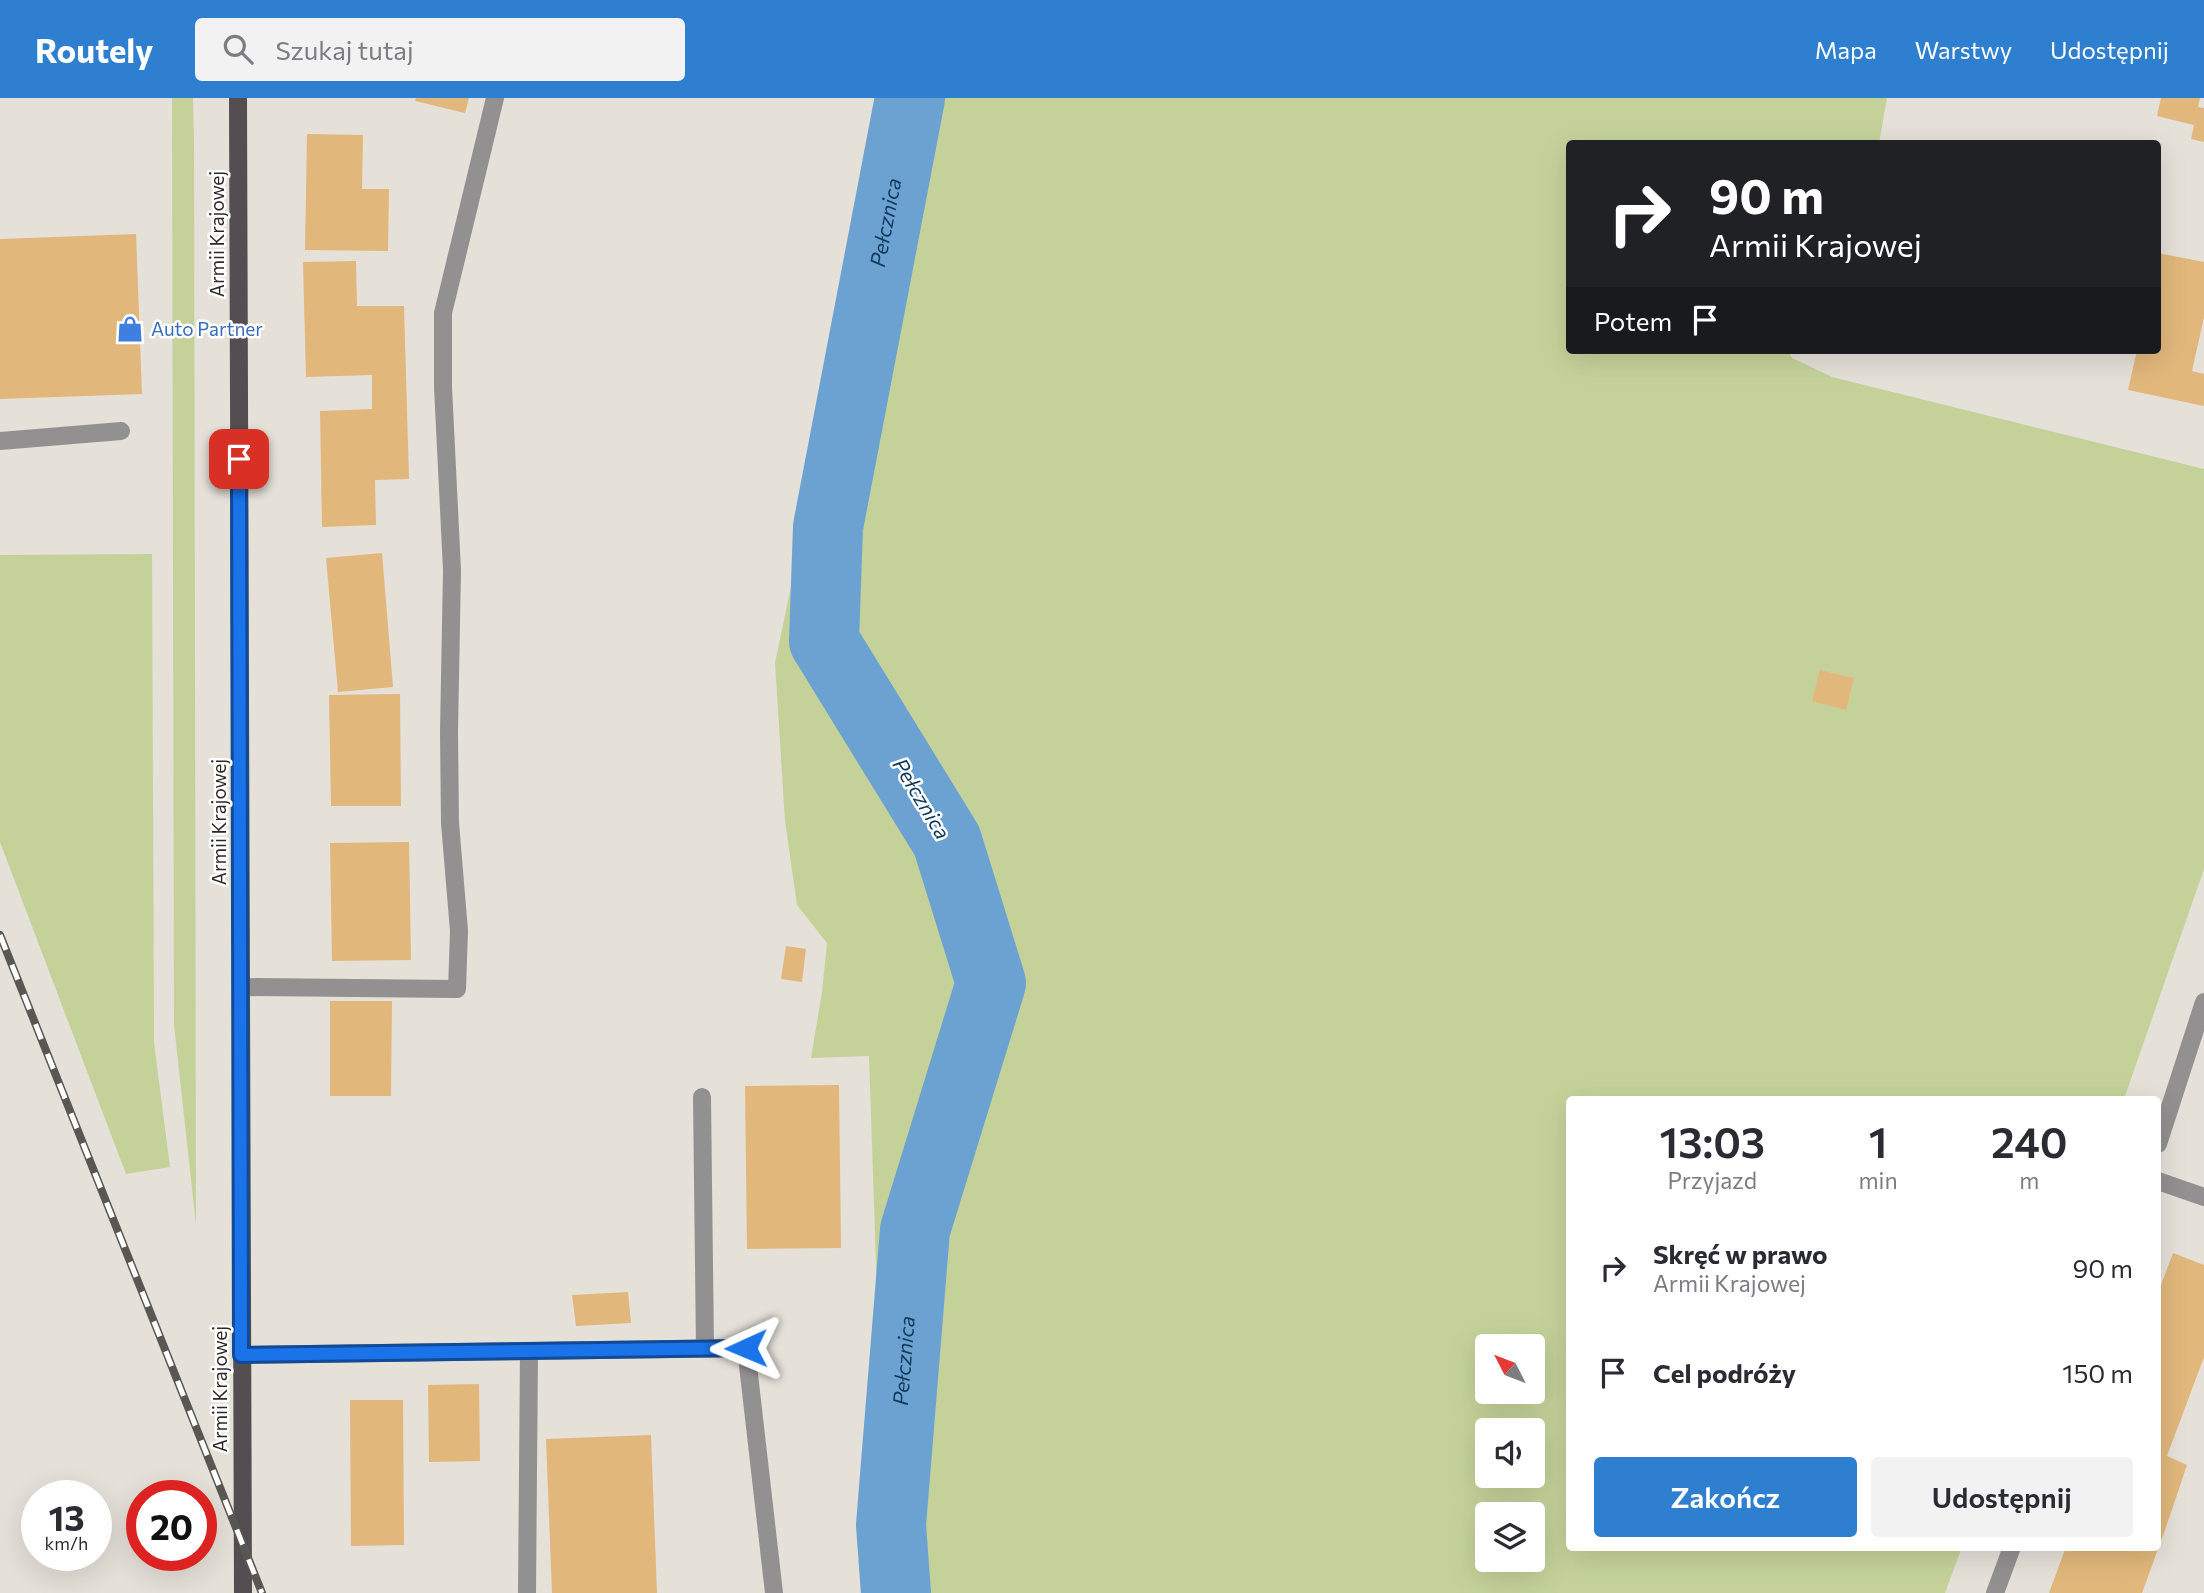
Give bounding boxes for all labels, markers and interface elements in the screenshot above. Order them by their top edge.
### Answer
search box [195,18,685,81]
text: Routely [35,29,153,70]
icon: search [219,30,257,68]
text: Szukaj tutaj [275,34,414,65]
text: Mapa [1815,35,1877,64]
text: Warstwy [1915,35,2012,64]
text: Udostępnij [2050,35,2169,64]
text: 90 m [1709,164,1824,224]
icon: right [1594,168,1685,259]
street label: Armii Krajowej [205,171,228,297]
water label: Pełcznica [864,176,905,269]
text: Armii Krajowej [1709,224,1922,264]
icon: arrive [1686,301,1724,339]
text: Potem [1594,305,1672,336]
shop icon: Auto Partner [115,314,145,344]
place label: Auto Partner [151,317,263,340]
pin [209,429,269,489]
icon: arrive [220,440,258,478]
water label: Pełcznica [888,753,956,843]
street label: Armii Krajowej [207,759,230,885]
text: 13:03 [1659,1115,1765,1167]
text: 1 [1869,1115,1887,1167]
text: 240 [1991,1115,2067,1167]
text: Przyjazd [1667,1166,1757,1194]
text: min [1858,1166,1898,1194]
text: m [2019,1166,2039,1194]
text: Skręć w prawo [1653,1238,1828,1269]
icon: right [1594,1249,1632,1287]
text: 90 m [2073,1252,2133,1283]
text: Armii Krajowej [1653,1269,1806,1297]
position arrow [709,1311,783,1385]
water label: Pełcznica [887,1315,919,1406]
street label: Armii Krajowej [208,1326,231,1452]
north arrow [1475,1334,1545,1404]
map controls [1475,1334,1545,1572]
icon: arrive [1594,1354,1632,1392]
text: Cel podróży [1653,1357,1796,1388]
text: 150 m [2062,1357,2133,1388]
button: sound [1475,1418,1545,1488]
button: Zakończ [1594,1457,1857,1537]
button: Udostępnij [1871,1457,2133,1537]
speed limit sign: 20 [126,1480,217,1571]
text: 13 [48,1495,85,1538]
button: layers [1475,1502,1545,1572]
text: km/h [45,1532,88,1554]

